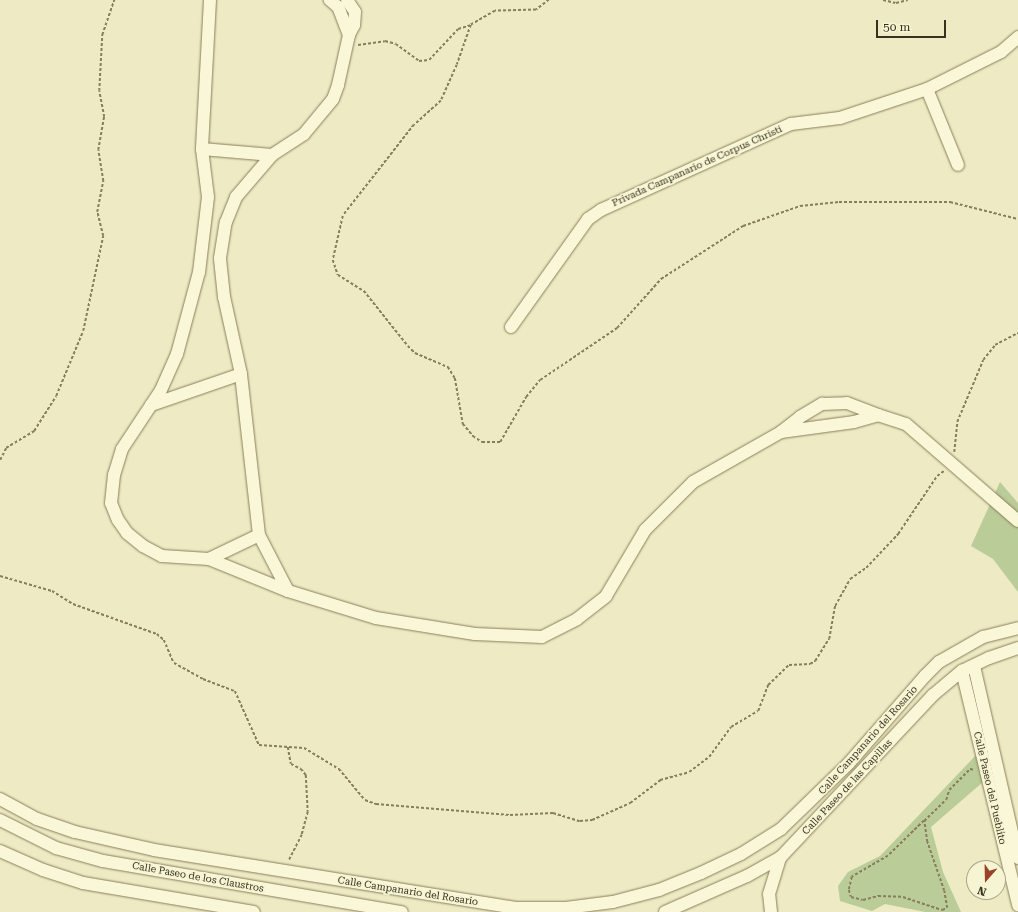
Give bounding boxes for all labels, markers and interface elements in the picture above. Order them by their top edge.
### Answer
scale bar [878,12,948,38]
text: 50 m [883,20,910,34]
street label: Privada Campanario de Corpus Christi [610,123,784,209]
street label: Calle Campanario del Rosario [816,683,920,797]
street label: Calle Paseo del Pueblito [971,730,1009,846]
street label: Calle Paseo de las Capillas [800,737,894,837]
street label: Calle Paseo de los Claustros [131,860,265,894]
north arrow [966,860,1006,900]
street label: Calle Campanario del Rosario [337,874,479,908]
text: N [976,883,988,898]

